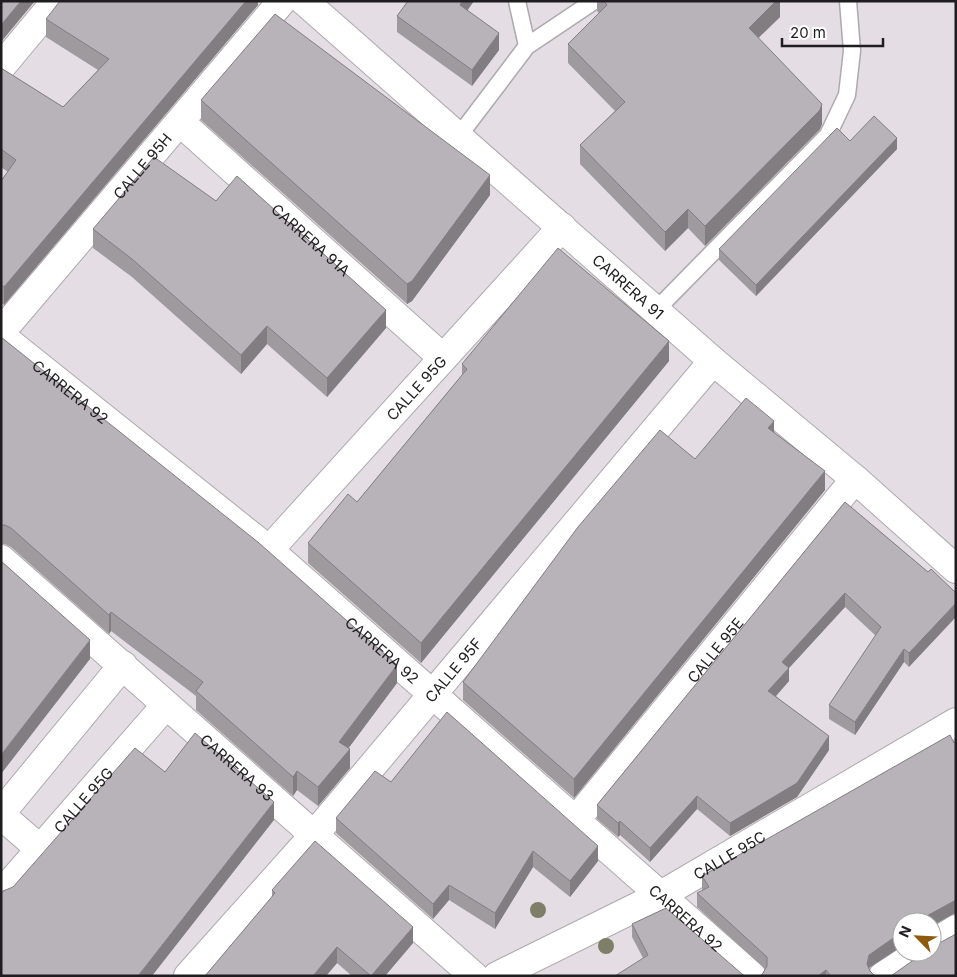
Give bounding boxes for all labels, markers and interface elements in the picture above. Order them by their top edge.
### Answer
scale bar [782,15,883,47]
text: 20 m [790,23,826,42]
street label: CALLE 95H [109,129,175,203]
street label: CARRERA 91A [268,199,354,280]
street label: CARRERA 91 [589,250,668,323]
street label: CALLE 95G [382,351,450,424]
street label: CARRERA 92 [29,355,112,428]
street label: CARRERA 92 [341,612,423,687]
street label: CALLE 95E [683,614,747,686]
street label: CALLE 95F [420,634,486,706]
street label: CARRERA 93 [196,730,278,805]
street label: CALLE 95G [49,763,117,837]
street label: CALLE 95C [690,826,769,884]
street label: CARRERA 92 [645,880,727,955]
north arrow [892,912,942,962]
text: N [895,923,915,940]

